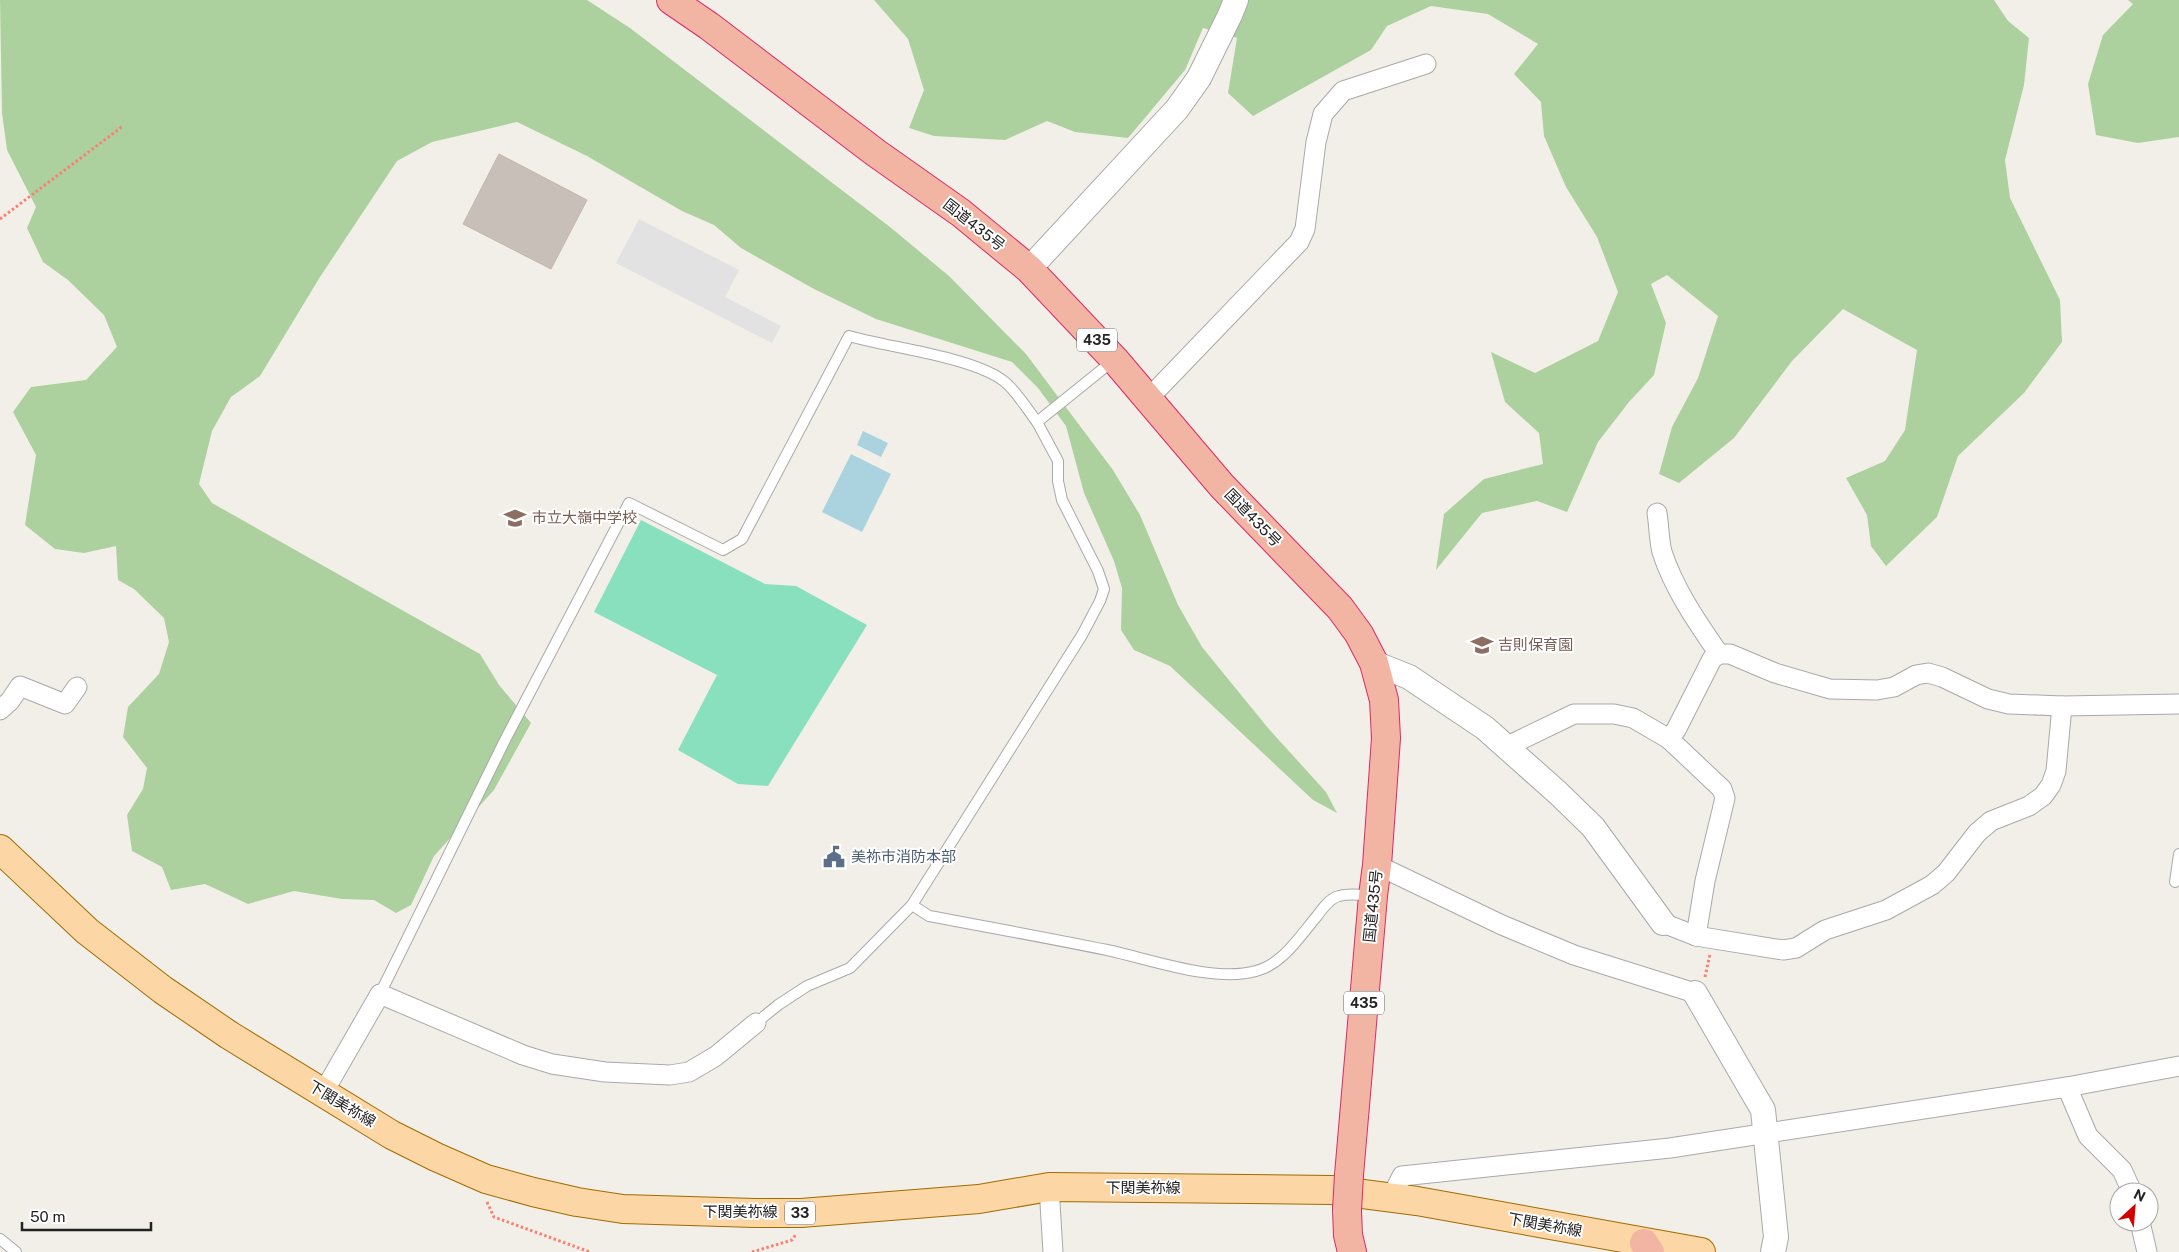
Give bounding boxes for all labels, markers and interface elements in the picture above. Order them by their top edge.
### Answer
street label: 国道435号 [940,195,1009,254]
road number: 435 [1077,328,1117,352]
street label: 国道435号 [1222,485,1285,550]
school or university icon: 市立大嶺中学校 [502,505,528,531]
place label: 市立大嶺中学校 [532,509,637,526]
school or university icon: 吉則保育園 [1469,632,1495,658]
place label: 吉則保育園 [1498,636,1573,653]
public building icon: 美祢市消防本部 [821,844,847,870]
place label: 美祢市消防本部 [851,848,956,865]
street label: 国道435号 [1360,869,1385,943]
road number: 435 [1344,991,1384,1014]
street label: 下関美祢線 [306,1077,379,1130]
street label: 下関美祢線 [1105,1179,1181,1196]
north arrow [2109,1182,2159,1232]
text: N [2131,1186,2148,1205]
scale bar [22,1200,151,1232]
road number: 33 [785,1202,815,1224]
street label: 下関美祢線 [702,1203,778,1220]
text: 50 m [30,1208,65,1225]
street label: 下関美祢線 [1507,1210,1584,1239]

